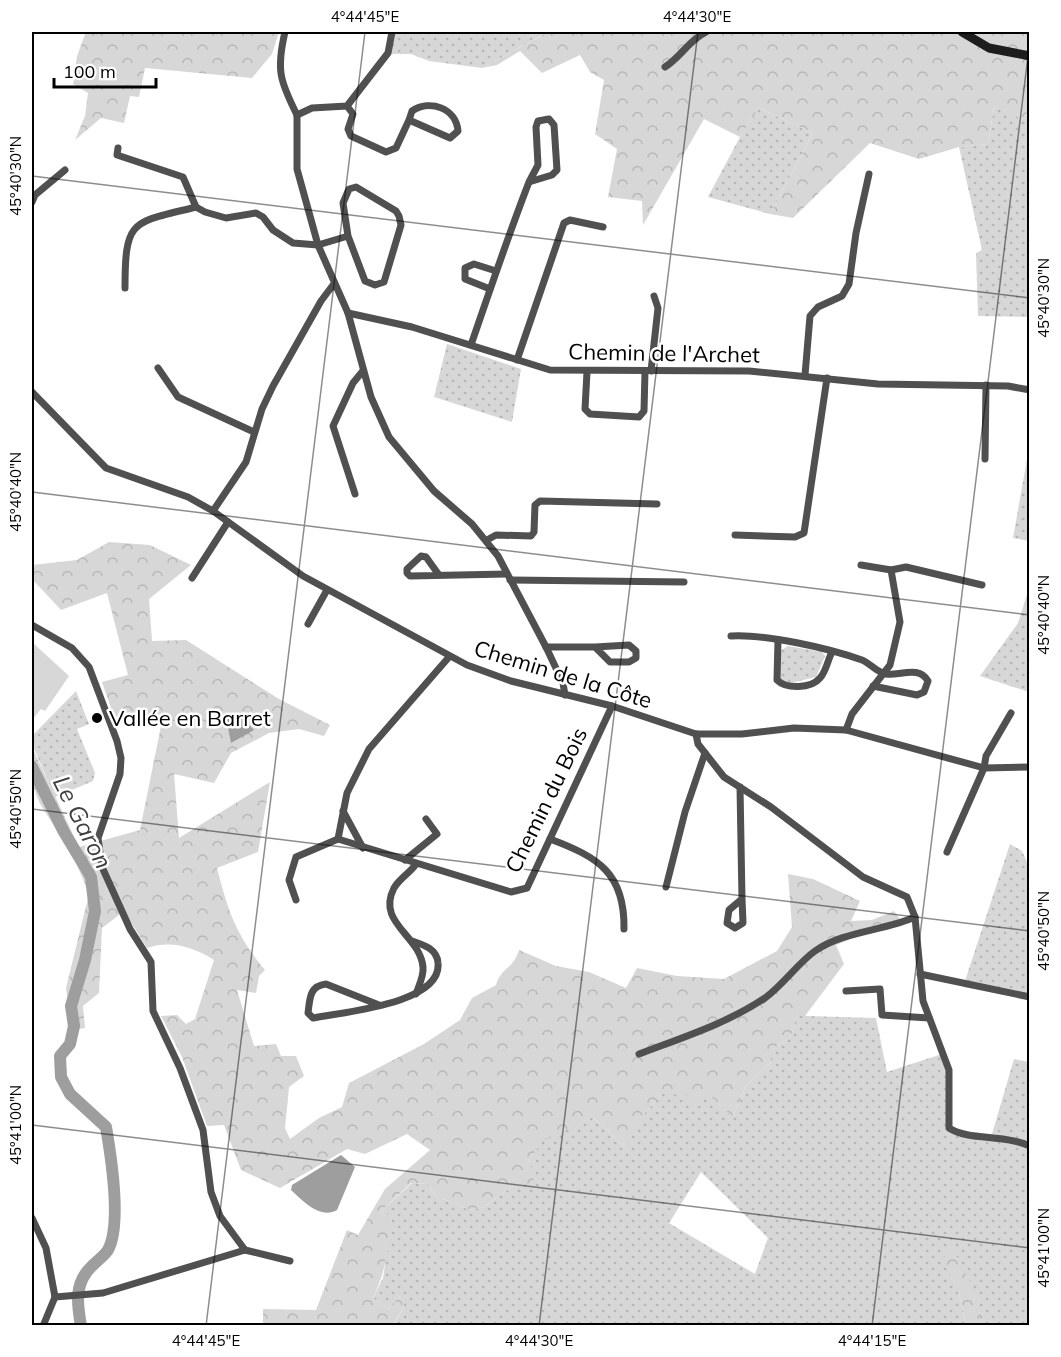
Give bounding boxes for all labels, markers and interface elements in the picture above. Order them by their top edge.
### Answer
text: 4°44'45"E [331,7,399,26]
text: 4°44'30"E [663,7,731,26]
scale bar [54,51,156,89]
text: 100 m [63,60,116,83]
text: 45°40'30"N [6,136,25,216]
text: 45°40'30"N [1034,258,1053,338]
street label: Chemin de l'Archet [568,337,760,369]
text: 45°40'40"N [6,452,25,532]
text: 45°40'40"N [1034,575,1053,655]
street label: Chemin de la Côte [471,634,655,714]
place label: Vallée en Barret [109,704,271,732]
marker: Vallée en Barret [90,711,104,725]
street label: Chemin du Bois [499,723,593,877]
text: 45°40'50"N [6,769,25,849]
water label: Le Garon [47,770,119,874]
text: 45°40'50"N [1034,891,1053,971]
text: 45°41'00"N [6,1085,25,1165]
text: 45°41'00"N [1034,1208,1053,1288]
text: 4°44'45"E [172,1331,240,1350]
text: 4°44'30"E [505,1331,573,1350]
text: 4°44'15"E [838,1331,906,1350]

